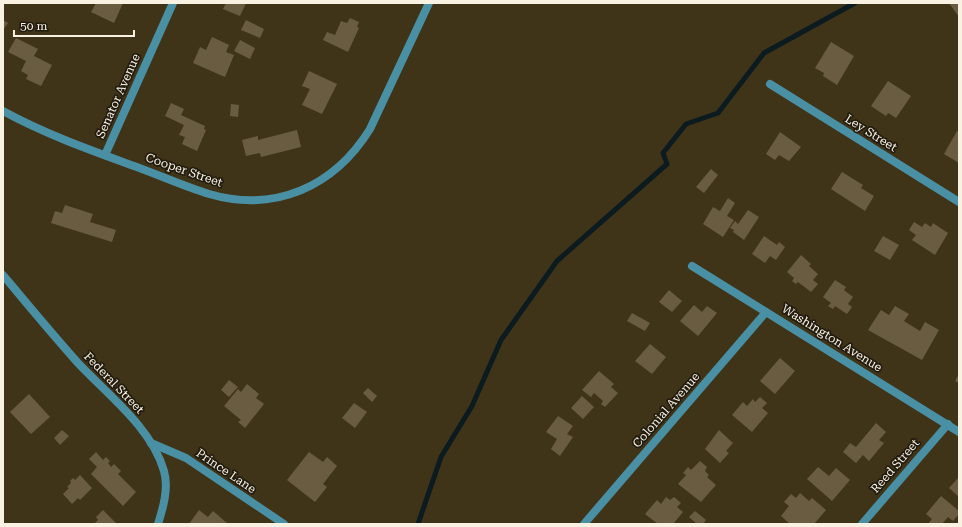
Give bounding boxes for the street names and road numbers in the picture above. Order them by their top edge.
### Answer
street label: Senator Avenue [93,51,143,140]
street label: Ley Street [842,112,900,155]
street label: Cooper Street [144,150,225,190]
street label: Washington Avenue [779,301,885,375]
street label: Federal Street [81,349,147,417]
street label: Colonial Avenue [630,369,703,450]
street label: Reed Street [868,436,922,496]
street label: Prince Lane [193,446,259,496]

